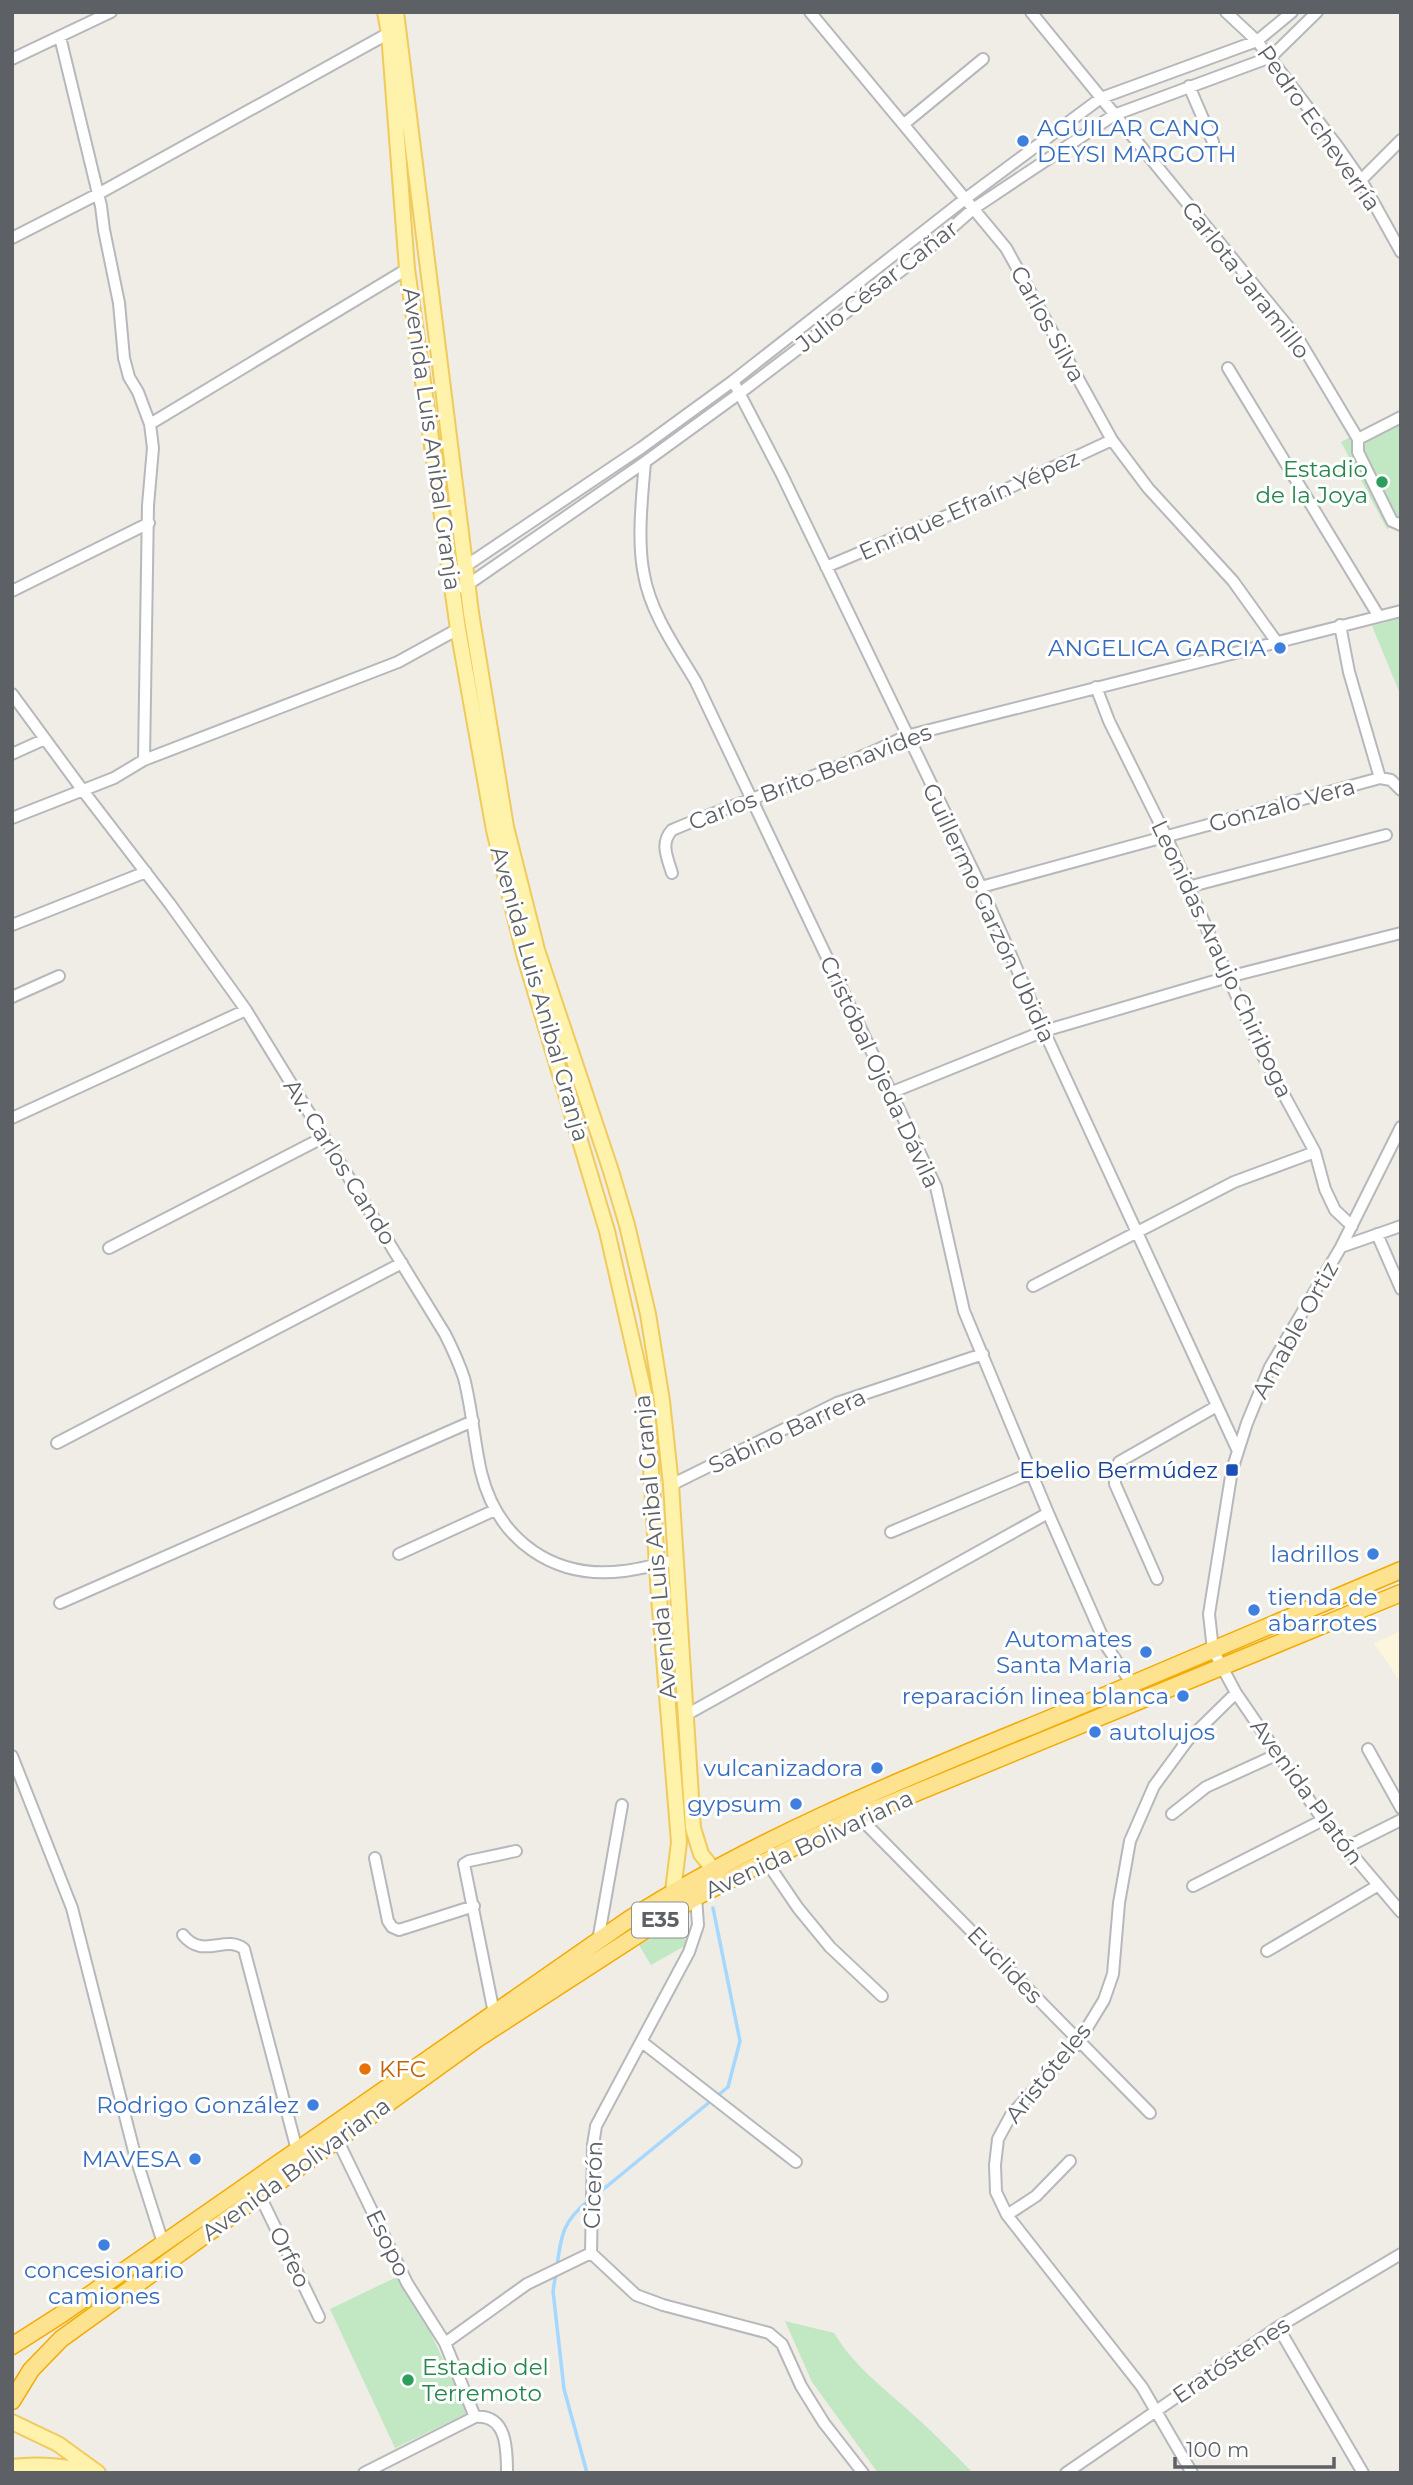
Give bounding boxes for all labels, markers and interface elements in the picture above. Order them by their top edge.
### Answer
street label: Pedro Echeverría [1251,40,1387,216]
place label: AGUILAR CANO DEYSI MARGOTH [1037,114,1236,168]
marker: AGUILAR CANO DEYSI MARGOTH [1015,133,1031,149]
street label: Carlota Jaramillo [1176,196,1316,364]
street label: Julio César Cañar [790,214,963,358]
street label: Carlos Silva [1005,261,1091,387]
street label: Avenida Luis Anibal Granja [397,286,467,592]
street label: Enrique Efraín Yépez [855,444,1083,566]
place label: Estadio de la Joya [1256,455,1368,509]
marker: Estadio de la Joya [1374,474,1390,490]
place label: ANGELICA GARCIA [1048,634,1266,662]
marker: ANGELICA GARCIA [1272,640,1288,656]
street label: Carlos Brito Benavides [685,718,935,836]
street label: Gonzalo Vera [1206,772,1358,838]
street label: Guillermo Garzón Ubidia [916,779,1062,1047]
street label: Leonidas Araujo Chiriboga [1145,816,1299,1102]
street label: Avenida Luis Anibal Granja [484,843,596,1145]
street label: Cristóbal Ojeda Dávila [814,952,946,1192]
street label: Av. Carlos Cando [278,1074,402,1250]
street label: Amable Ortiz [1246,1257,1344,1403]
street label: Sabino Barrera [704,1382,870,1480]
street label: Avenida Luis Anibal Granja [628,1394,682,1700]
place label: Ebelio Bermúdez [1019,1456,1218,1484]
marker: Ebelio Bermúdez [1224,1462,1240,1478]
place label: ladrillos [1270,1540,1359,1568]
marker: ladrillos [1365,1546,1381,1562]
place label: tienda de abarrotes [1268,1583,1378,1637]
marker: tienda de abarrotes [1246,1602,1262,1618]
place label: Automates Santa Maria [996,1625,1132,1679]
marker: Automates Santa Maria [1138,1644,1154,1660]
place label: reparación linea blanca [902,1682,1169,1710]
marker: reparación linea blanca [1175,1688,1191,1704]
street label: Avenida Platón [1245,1713,1369,1871]
place label: autolujos [1109,1718,1215,1746]
marker: autolujos [1087,1724,1103,1740]
place label: vulcanizadora [703,1754,863,1782]
marker: vulcanizadora [869,1760,885,1776]
street label: Avenida Bolivariana [700,1783,918,1905]
place label: gypsum [687,1790,782,1818]
marker: gypsum [788,1796,804,1812]
road number: E35 [632,1902,688,1938]
street label: Euclides [961,1921,1049,2009]
street label: Aristóteles [999,2017,1097,2129]
place label: KFC [379,2055,426,2083]
marker: KFC [357,2061,373,2077]
place label: Rodrigo González [96,2091,299,2119]
street label: Avenida Bolivariana [196,2091,396,2247]
marker: Rodrigo González [305,2097,321,2113]
street label: Cicerón [577,2141,609,2229]
place label: MAVESA [82,2145,182,2173]
marker: MAVESA [187,2151,203,2167]
street label: Esopo [360,2205,416,2281]
street label: Orfeo [263,2222,317,2292]
marker: concesionario camiones [96,2237,112,2253]
place label: concesionario camiones [24,2256,184,2310]
street label: Eratóstenes [1167,2311,1295,2409]
place label: Estadio del Terremoto [422,2353,549,2407]
marker: Estadio del Terremoto [400,2372,416,2388]
scale bar [1175,2426,1334,2470]
text: 100 m [1186,2437,1249,2462]

